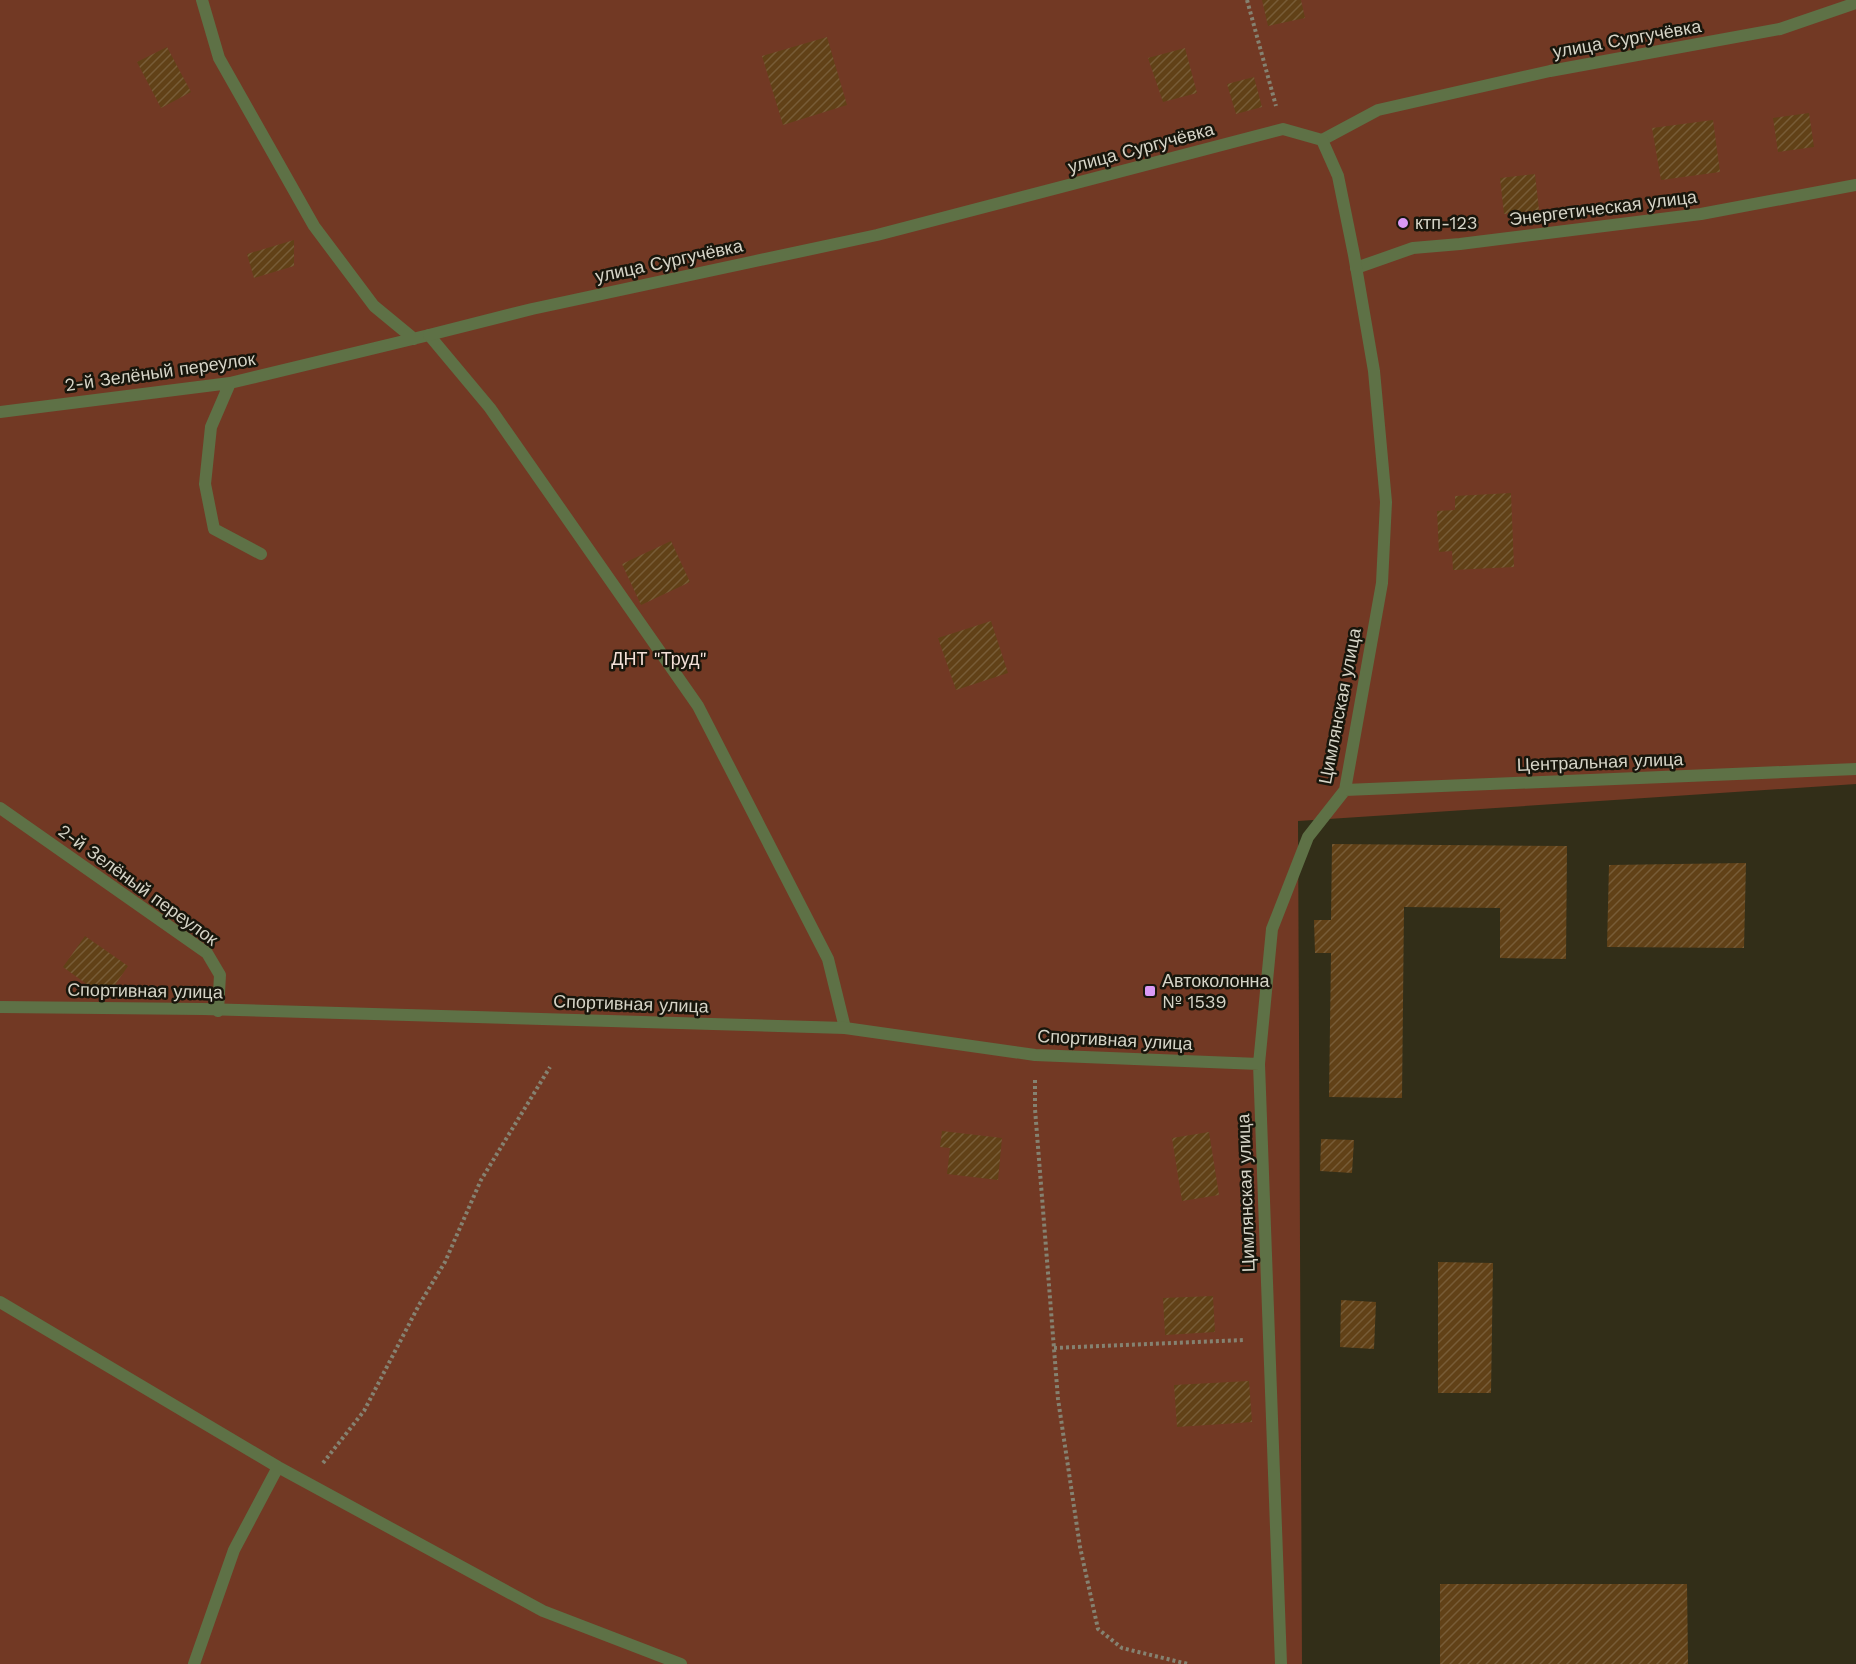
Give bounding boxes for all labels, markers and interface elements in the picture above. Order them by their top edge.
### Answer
street label: улица Сургучёвка [1551,15,1704,62]
street label: улица Сургучёвка [1066,118,1217,177]
street label: Энергетическая улица [1508,185,1699,229]
place label: ктп-123 [1415,212,1478,233]
marker: ктп-123 [1396,216,1410,230]
street label: улица Сургучёвка [593,234,746,286]
street label: 2-й Зелёный переулок [63,348,257,395]
street label: Цимлянская улица [1314,625,1365,786]
park label: ДНТ "Труд" [611,648,707,669]
street label: Центральная улица [1516,748,1685,775]
street label: 2-й Зелёный переулок [54,820,222,950]
place label: Автоколонна № 1539 [1162,970,1271,1012]
street label: Спортивная улица [67,979,224,1002]
marker: Автоколонна № 1539 [1143,984,1157,998]
street label: Спортивная улица [553,990,710,1017]
street label: Спортивная улица [1037,1025,1194,1054]
street label: Цимлянская улица [1232,1112,1259,1273]

